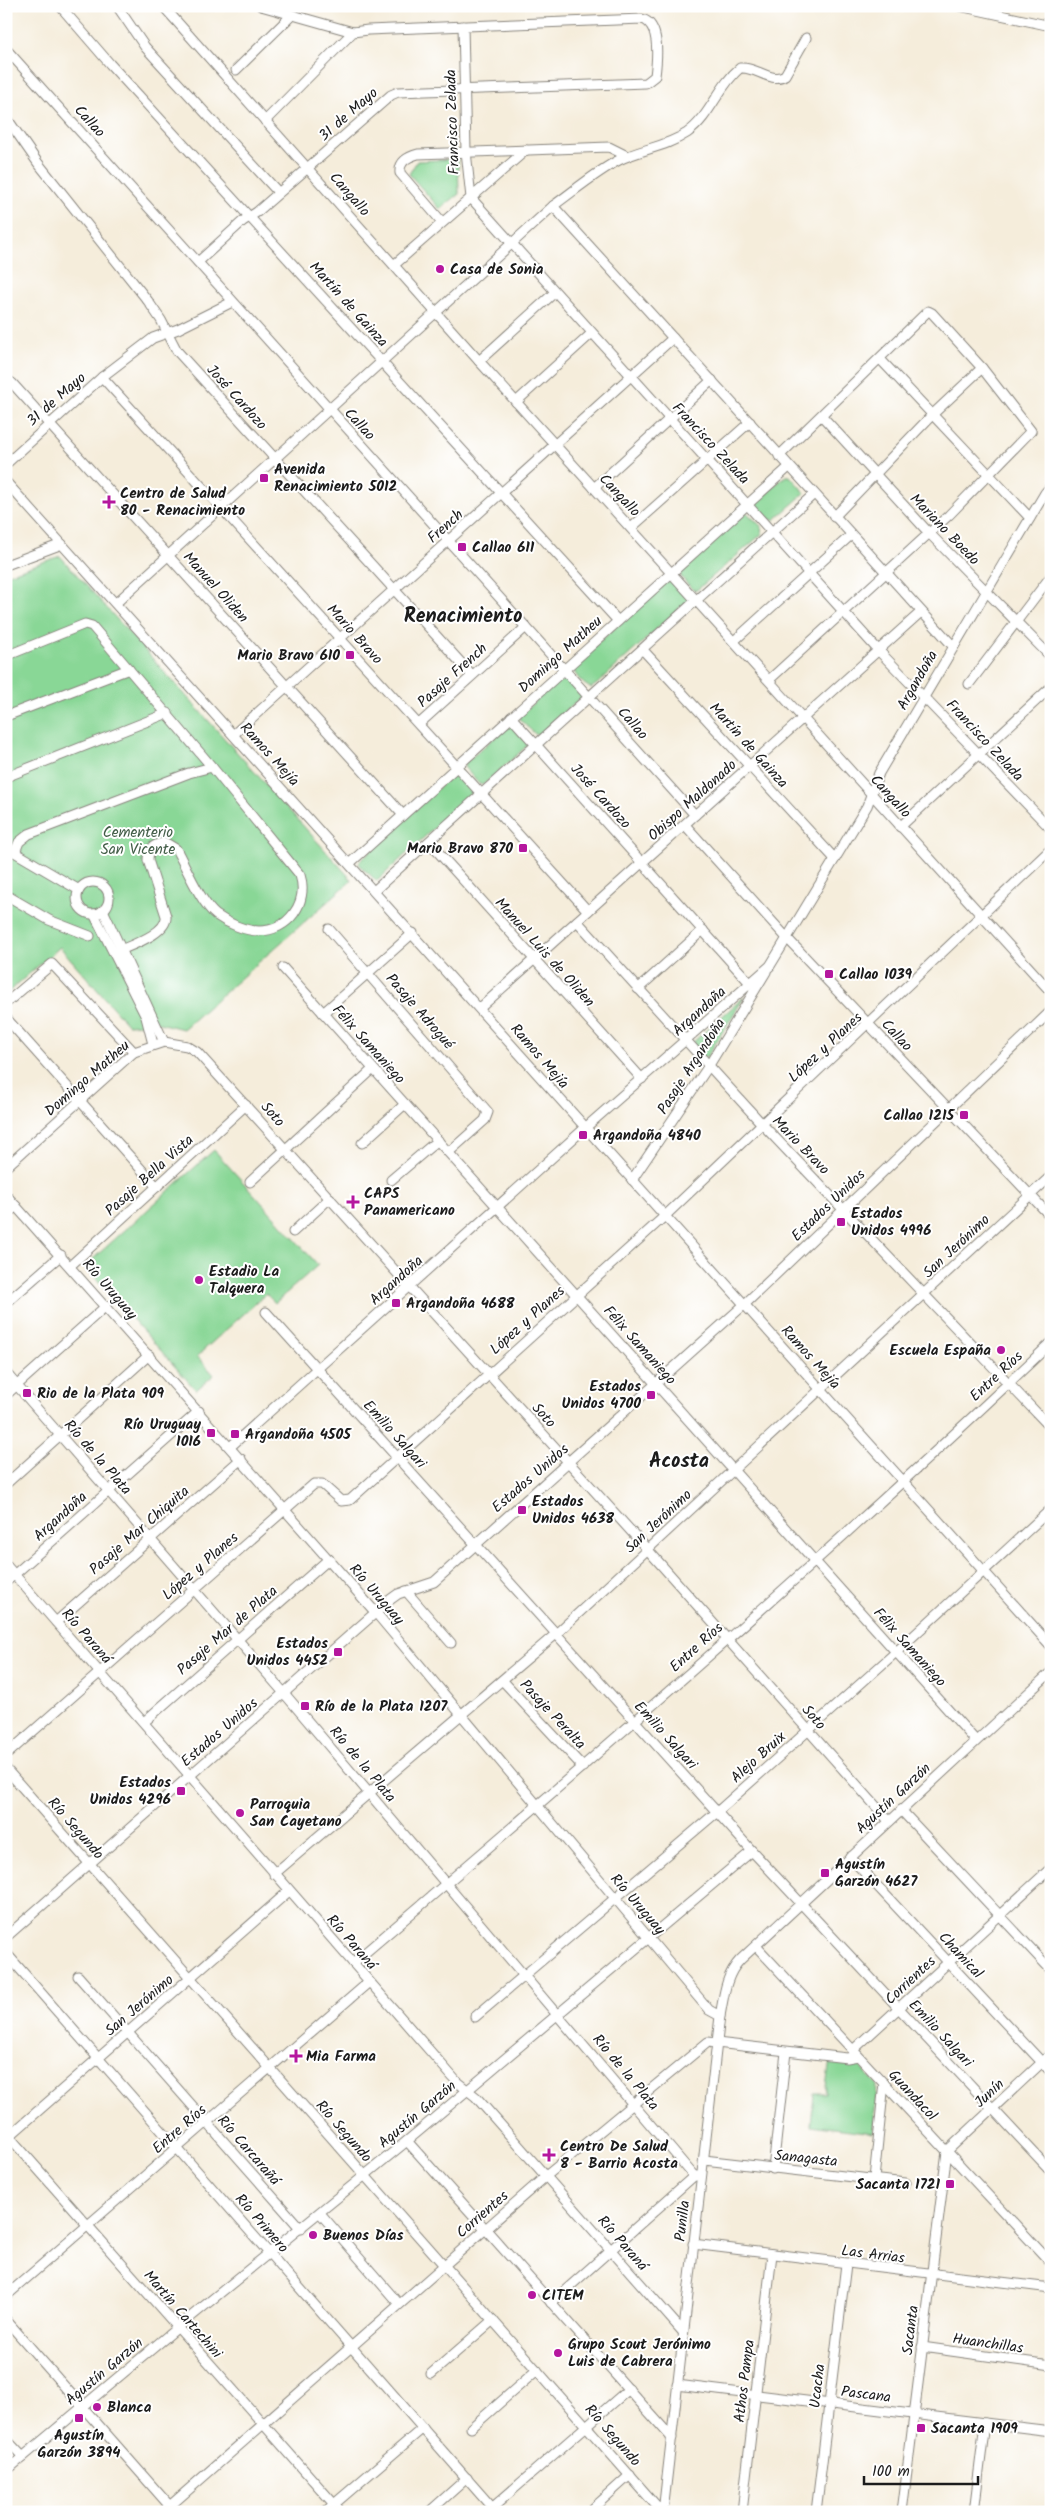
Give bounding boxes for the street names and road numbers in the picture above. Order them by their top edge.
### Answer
street label: Francisco Zelada [439,69,467,175]
street label: 31 de Mayo [314,82,384,148]
street label: Callao [68,100,111,144]
street label: Cangallo [323,167,376,222]
street label: Martín de Gainza [303,256,394,353]
street label: José Cardozo [200,359,273,436]
street label: 31 de Mayo [22,367,92,433]
street label: Francisco Zelada [666,397,755,490]
street label: Callao [338,403,381,447]
street label: Cangallo [593,468,646,523]
street label: Mariano Boedo [903,488,985,571]
street label: French [422,504,469,550]
street label: Manuel Oliden [176,546,254,629]
street label: Mario Bravo [320,599,388,671]
street label: Domingo Matheu [513,610,608,699]
street label: Pasaje French [412,638,493,714]
street label: Argandoña [891,646,945,715]
street label: Francisco Zelada [940,694,1029,787]
street label: Martín de Gainza [703,697,794,794]
street label: Callao [611,702,654,746]
street label: Ramos Mejía [234,717,305,792]
street label: Obispo Maldonado [643,754,743,848]
street label: José Cardozo [564,758,637,835]
street label: Cangallo [864,769,917,824]
street label: Manuel Luis de Oliden [488,892,600,1013]
street label: Pasaje Adrogué [379,968,460,1056]
street label: Argandoña [667,981,732,1043]
street label: Félix Samaniego [326,999,411,1090]
street label: López y Planes [783,1006,869,1089]
street label: Pasaje Argandoña [652,1014,732,1120]
street label: Callao [875,1014,918,1058]
street label: Ramos Mejía [504,1019,575,1095]
street label: Domingo Matheu [40,1035,136,1123]
street label: Soto [254,1096,290,1133]
street label: Mario Bravo [766,1110,835,1181]
street label: Pasaje Bella Vista [100,1129,200,1222]
street label: Estados Unidos [786,1163,872,1248]
street label: San Jerónimo [917,1209,996,1284]
street label: Argandoña [364,1250,429,1312]
street label: Río Uruguay [76,1254,143,1326]
street label: López y Planes [485,1280,571,1361]
street label: Félix Samaniego [597,1300,682,1391]
street label: Ramos Mejía [775,1320,846,1395]
street label: Entre Ríos [964,1345,1029,1408]
street label: Emilio Salgari [357,1395,433,1476]
street label: Soto [525,1397,561,1434]
street label: Río de la Plata [57,1414,137,1501]
street label: Estados Unidos [487,1438,575,1519]
street label: Pasaje Mar Chiquita [84,1480,195,1581]
street label: San Jerónimo [619,1484,698,1559]
street label: Argandoña [28,1486,93,1548]
street label: López y Planes [157,1526,245,1607]
street label: Río Uruguay [343,1559,410,1631]
street label: Pasaje Mar de Plata [172,1580,283,1681]
street label: Félix Samaniego [867,1602,952,1693]
street label: Río Paraná [55,1603,119,1671]
street label: Entre Ríos [664,1616,730,1679]
street label: Pasaje Peralta [513,1674,591,1755]
street label: Estados Unidos [176,1692,264,1773]
street label: Emilio Salgari [628,1696,704,1777]
street label: Soto [795,1699,831,1736]
street label: Río de la Plata [323,1721,402,1808]
street label: Alejo Bruix [725,1726,792,1789]
street label: Agustín Garzón [850,1757,937,1840]
street label: Río Segundo [41,1792,110,1866]
street label: Río Uruguay [604,1869,671,1941]
street label: Río Paraná [320,1909,384,1977]
street label: Chamical [932,1927,989,1985]
street label: Corrientes [879,1950,942,2011]
street label: San Jerónimo [100,1969,180,2043]
street label: Emilio Salgari [902,1994,979,2074]
street label: Río de la Plata [586,2029,665,2116]
street label: Guandacol [882,2064,943,2127]
street label: Junín [969,2073,1010,2114]
street label: Agustín Garzón [373,2075,462,2155]
street label: Río Segundo [309,2095,378,2169]
street label: Entre Ríos [147,2099,213,2160]
street label: Río Carcarañá [211,2110,287,2193]
street label: Sanagasta [773,2144,839,2174]
street label: Corrientes [451,2185,515,2244]
street label: Río Primero [228,2189,294,2259]
street label: Punilla [669,2199,697,2243]
street label: Río Paraná [591,2210,655,2278]
street label: Las Arrias [840,2239,907,2271]
street label: Martín Cartechini [137,2265,229,2365]
street label: Sacanta [896,2304,926,2356]
street label: Huanchillas [951,2327,1025,2361]
street label: Agustín Garzón [60,2332,149,2412]
street label: Athos Pampa [728,2338,762,2424]
street label: Ucacha [803,2363,833,2410]
street label: Pascana [839,2380,892,2410]
street label: Río Segundo [578,2399,647,2473]

